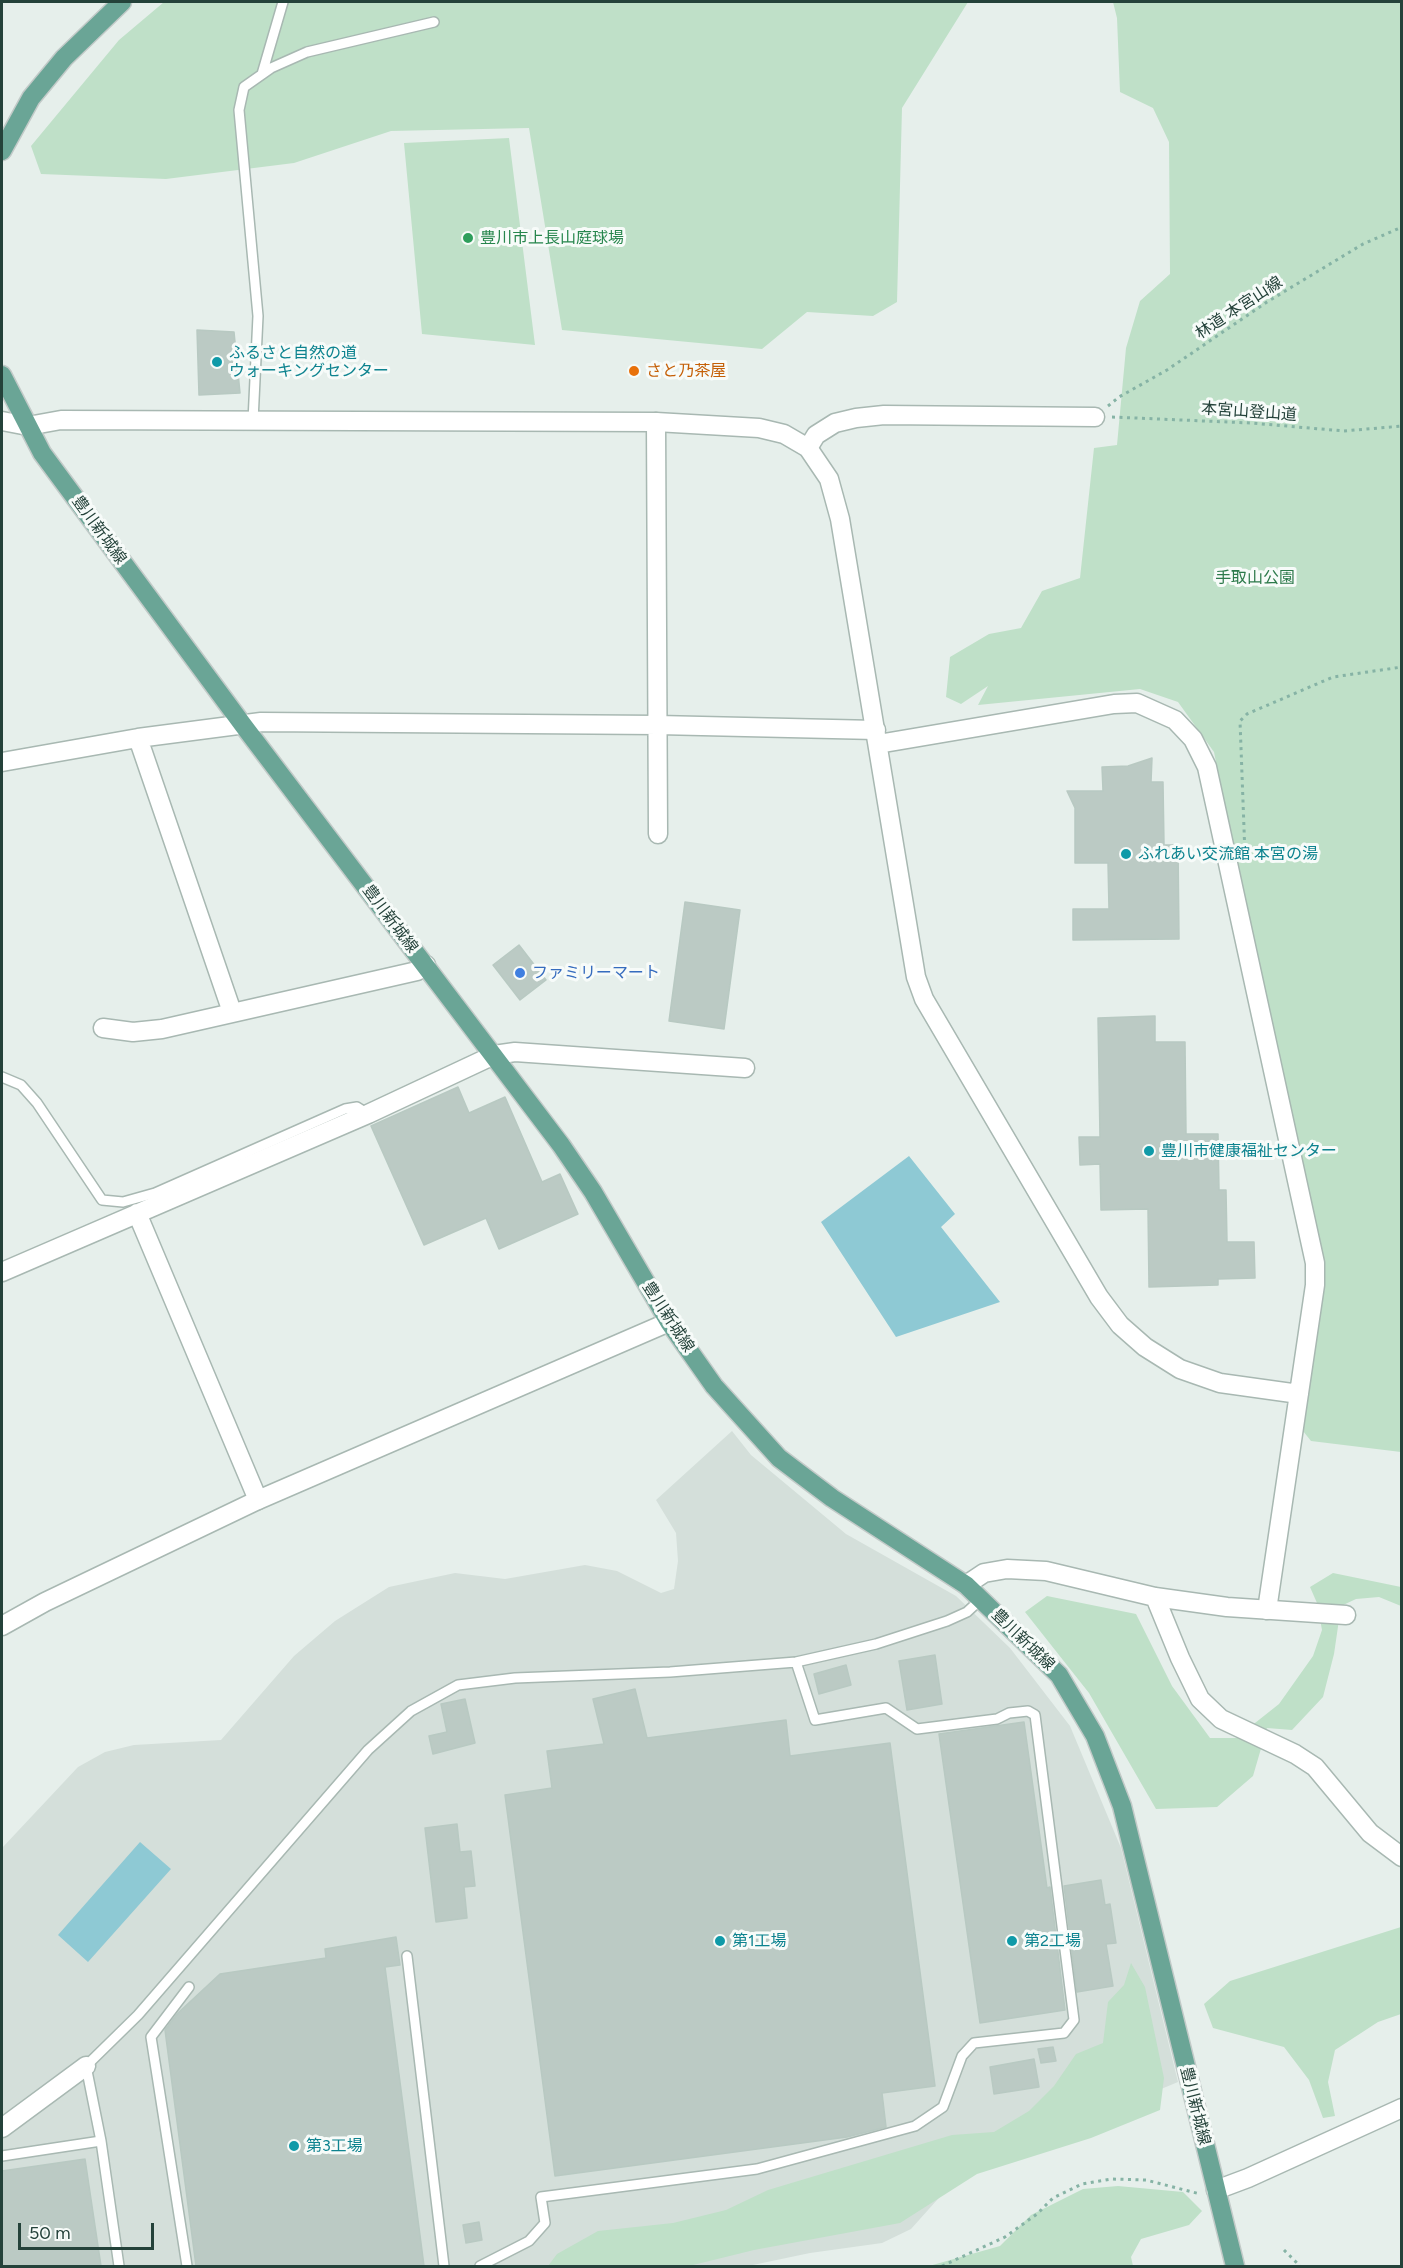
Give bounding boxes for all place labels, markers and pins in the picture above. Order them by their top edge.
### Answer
place label: 豊川市上長山庭球場 [480,228,624,248]
marker: 豊川市上長山庭球場 [461,231,475,245]
place label: ふるさと自然の道 ウォーキングセンター [229,343,389,381]
marker: ふるさと自然の道 ウォーキングセンター [210,355,224,369]
place label: さと乃茶屋 [646,361,726,381]
marker: さと乃茶屋 [627,364,641,378]
place label: ふれあい交流館 本宮の湯 [1138,844,1318,864]
marker: ふれあい交流館 本宮の湯 [1119,847,1133,861]
place label: ファミリーマート [532,963,660,983]
marker: ファミリーマート [513,966,527,980]
place label: 豊川市健康福祉センター [1161,1141,1337,1161]
marker: 豊川市健康福祉センター [1142,1144,1156,1158]
place label: 第1工場 [732,1931,787,1951]
place label: 第2工場 [1024,1931,1081,1951]
marker: 第1工場 [713,1934,727,1948]
marker: 第2工場 [1005,1934,1019,1948]
place label: 第3工場 [306,2136,363,2156]
marker: 第3工場 [287,2139,301,2153]

